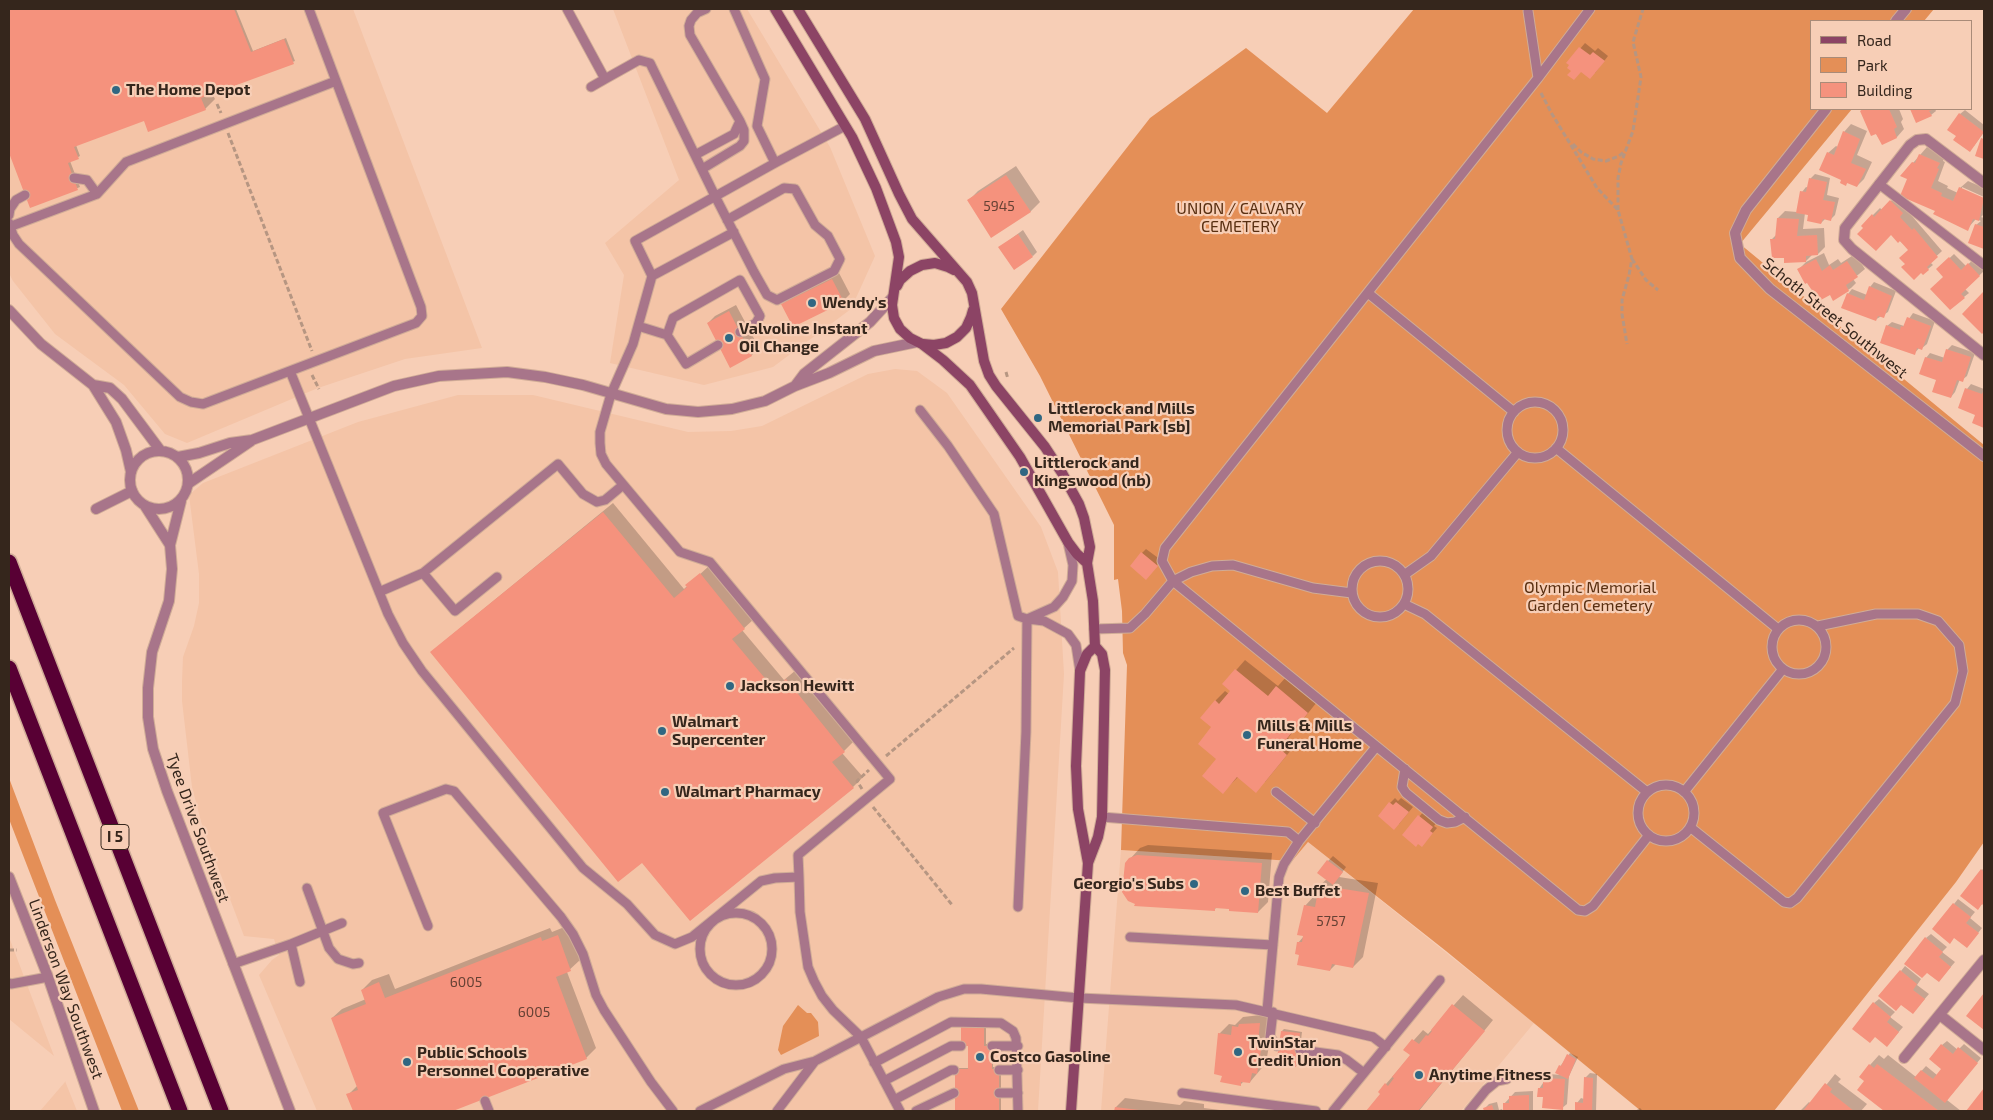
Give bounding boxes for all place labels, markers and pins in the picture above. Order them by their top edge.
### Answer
place label: The Home Depot [126,80,250,100]
marker: The Home Depot [110,84,122,96]
place label: Wendy's [822,293,886,313]
marker: Wendy's [806,297,818,309]
place label: Valvoline Instant Oil Change [739,319,868,357]
marker: Valvoline Instant Oil Change [723,332,735,344]
place label: Littlerock and Mills Memorial Park [sb] [1048,399,1195,437]
marker: Littlerock and Mills Memorial Park [sb] [1032,412,1044,424]
place label: Littlerock and Kingswood (nb) [1034,453,1151,491]
marker: Littlerock and Kingswood (nb) [1018,466,1030,478]
place label: Jackson Hewitt [740,676,854,696]
marker: Jackson Hewitt [724,680,736,692]
place label: Walmart Supercenter [672,712,765,750]
place label: Mills & Mills Funeral Home [1257,716,1362,754]
marker: Walmart Supercenter [656,725,668,737]
marker: Mills & Mills Funeral Home [1241,729,1253,741]
place label: Walmart Pharmacy [675,782,821,802]
marker: Walmart Pharmacy [659,786,671,798]
place label: Georgio's Subs [1073,874,1184,894]
marker: Georgio's Subs [1188,878,1200,890]
place label: Best Buffet [1255,881,1340,901]
marker: Best Buffet [1239,885,1251,897]
place label: TwinStar Credit Union [1248,1033,1341,1071]
place label: Public Schools Personnel Cooperative [417,1043,589,1081]
marker: TwinStar Credit Union [1232,1046,1244,1058]
place label: Costco Gasoline [990,1047,1111,1067]
marker: Costco Gasoline [974,1051,986,1063]
marker: Public Schools Personnel Cooperative [401,1056,413,1068]
place label: Anytime Fitness [1429,1065,1551,1085]
marker: Anytime Fitness [1413,1069,1425,1081]

